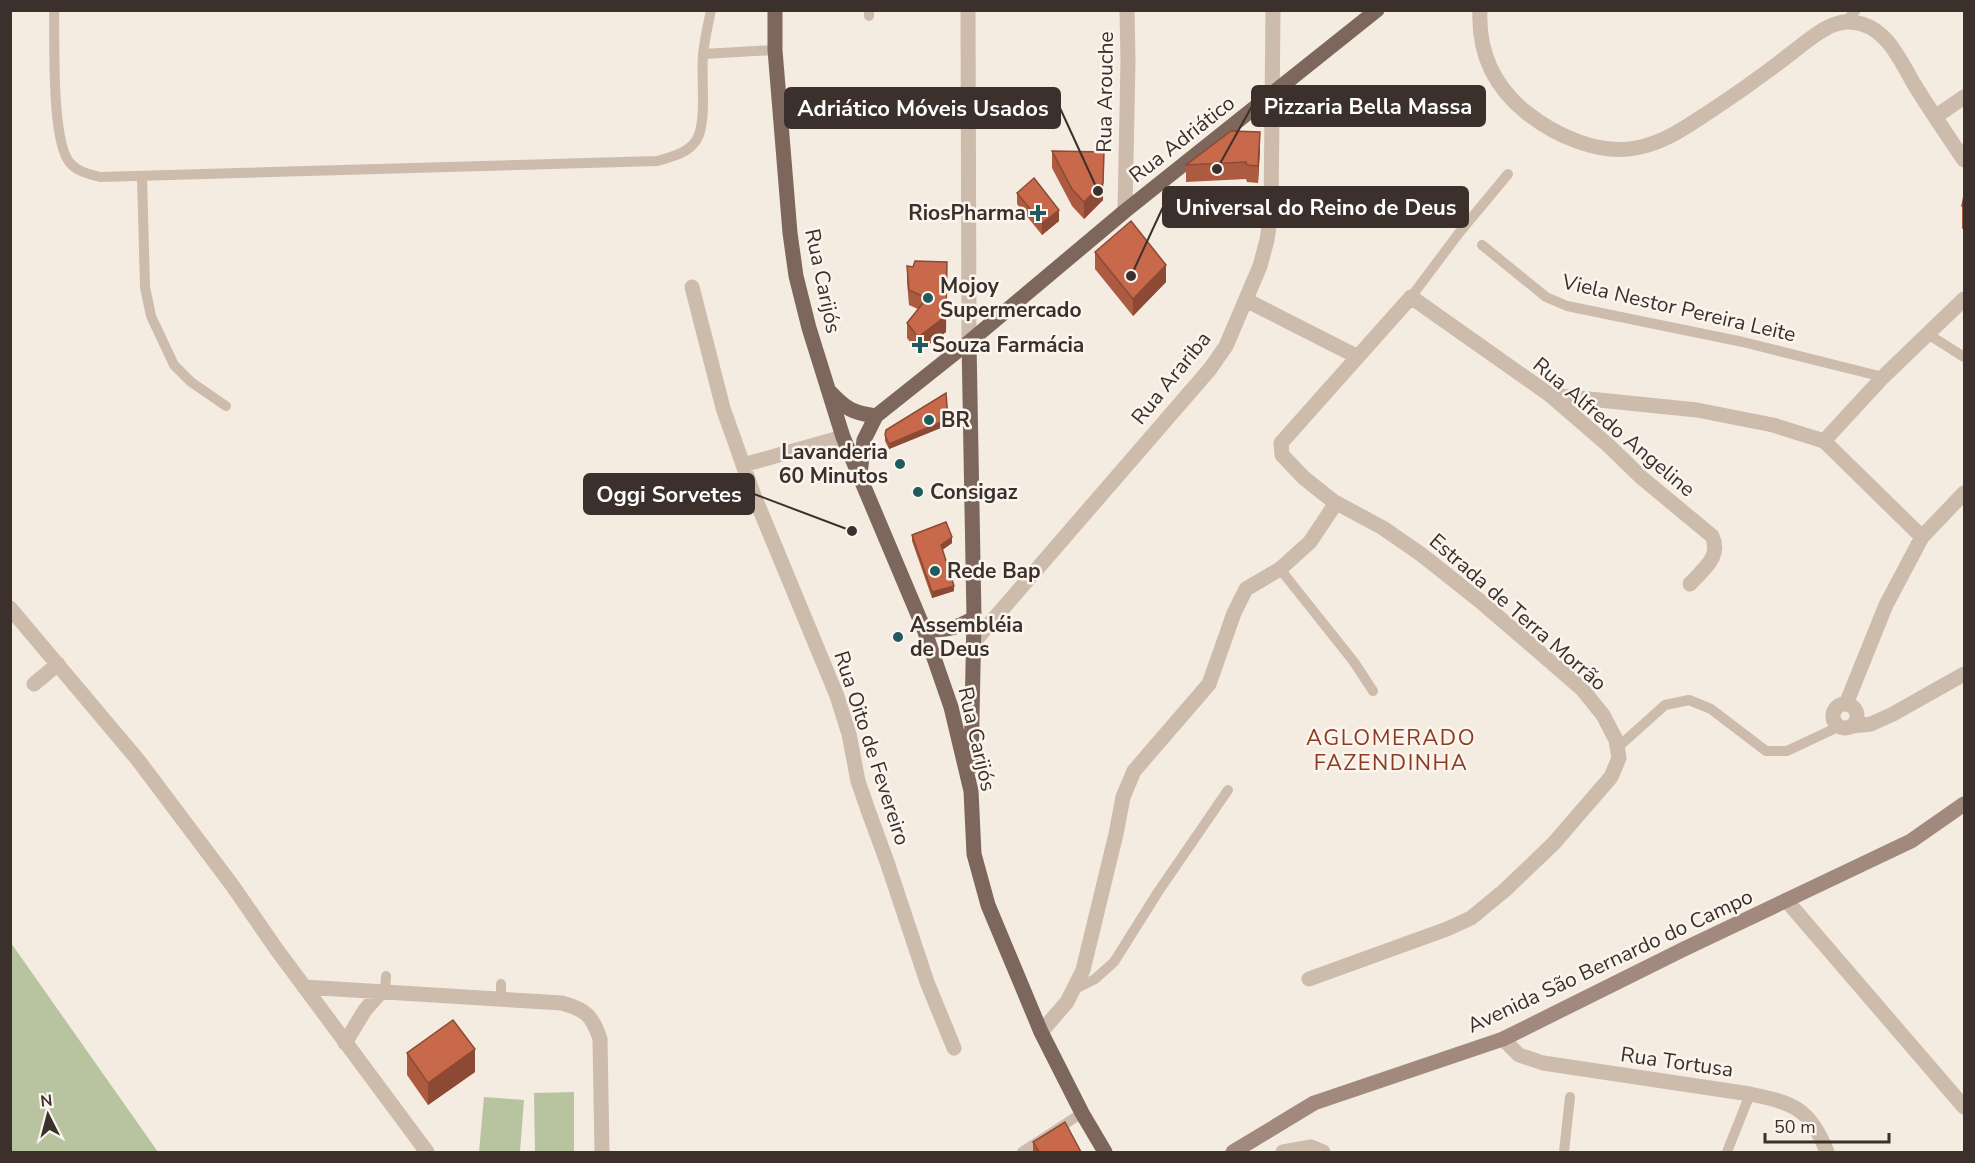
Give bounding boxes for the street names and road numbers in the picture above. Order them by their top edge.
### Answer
street label: Rua Arouche [1090,31,1120,153]
street label: Rua Adriático [1123,89,1241,189]
street label: Rua Carijós [798,226,848,336]
street label: Viela Nestor Pereira Leite [1558,267,1799,349]
street label: Rua Arariba [1125,326,1217,430]
street label: Rua Alfredo Angeline [1527,351,1701,503]
street label: Estrada de Terra Morrão [1423,527,1613,697]
street label: Rua Oito de Fevereiro [827,647,917,849]
street label: Rua Carijós [951,684,1003,794]
street label: Avenida São Bernardo do Campo [1463,882,1757,1040]
street label: Rua Tortusa [1619,1040,1735,1084]

